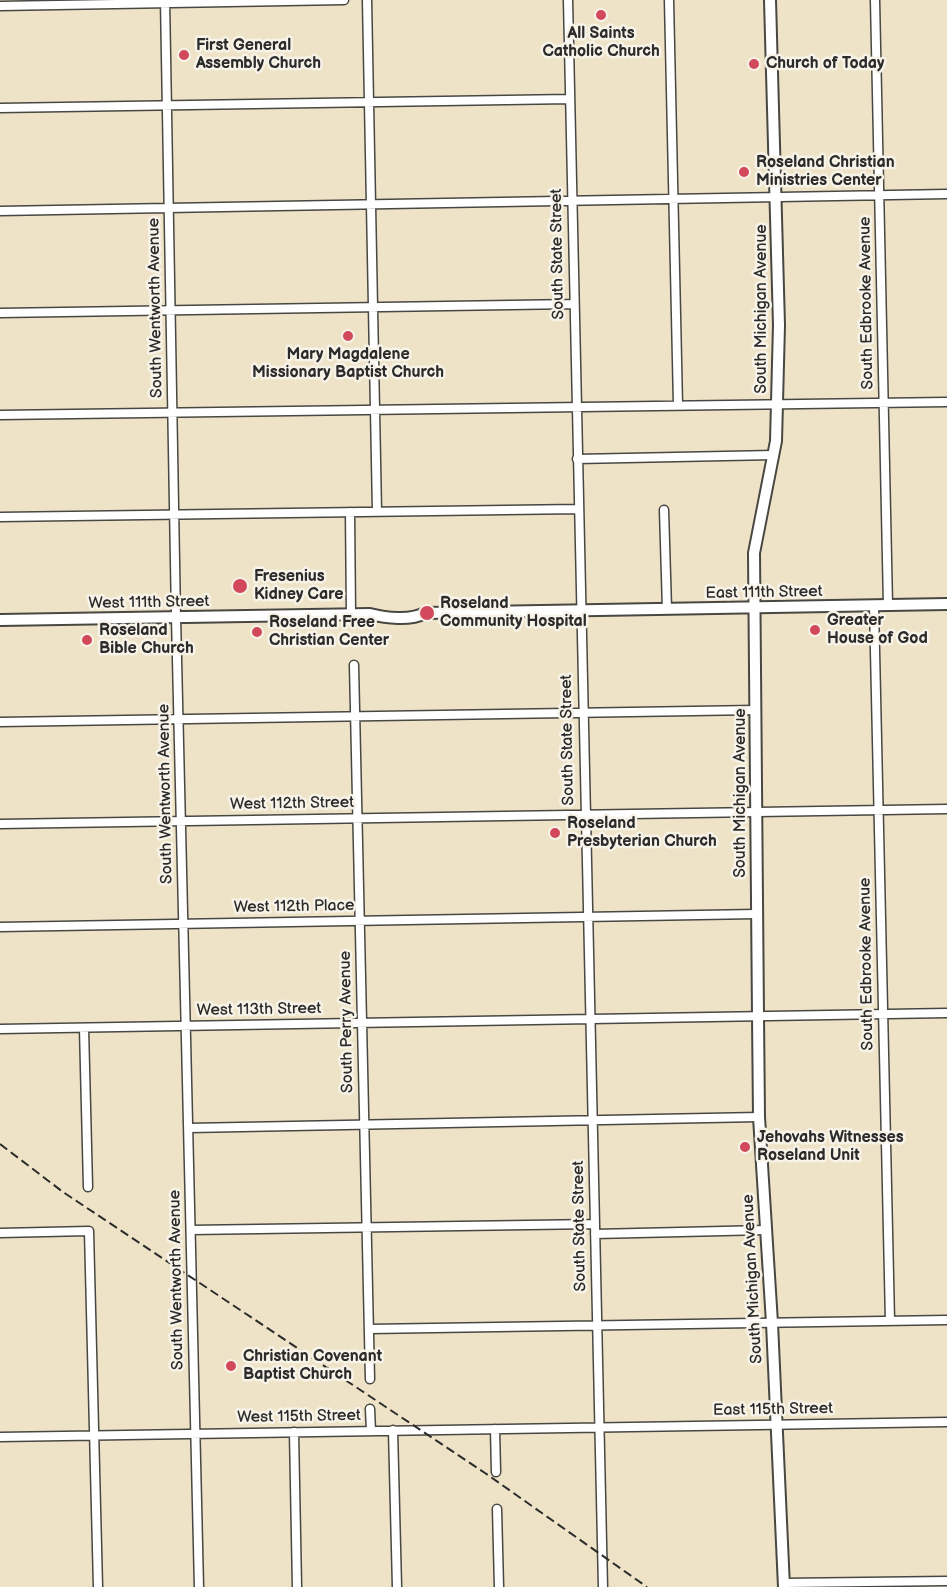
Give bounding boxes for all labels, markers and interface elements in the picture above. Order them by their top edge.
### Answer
marker: All Saints Catholic Church [594,8,608,22]
place label: All Saints Catholic Church [542,24,660,62]
place label: First General Assembly Church [196,36,321,74]
marker: First General Assembly Church [177,48,191,62]
place label: Church of Today [766,54,884,74]
marker: Church of Today [747,57,761,71]
place label: Roseland Christian Ministries Center [756,153,895,191]
marker: Roseland Christian Ministries Center [737,165,751,179]
street label: South State Street [547,188,569,320]
street label: South Edbrooke Avenue [856,216,878,390]
street label: South Wentworth Avenue [145,218,167,398]
street label: South Michigan Avenue [752,224,772,394]
marker: Mary Magdalene Missionary Baptist Church [341,329,355,343]
place label: Mary Magdalene Missionary Baptist Church [252,345,444,383]
place label: Fresenius Kidney Care [254,567,343,605]
marker: Fresenius Kidney Care [231,577,249,595]
street label: East 111th Street [705,582,823,604]
street label: West 111th Street [88,592,210,614]
place label: Roseland Community Hospital [440,594,587,632]
marker: Roseland Community Hospital [418,604,436,622]
place label: Greater House of God [827,611,928,649]
place label: Roseland Free Christian Center [269,613,389,651]
place label: Roseland Bible Church [99,621,194,659]
marker: Greater House of God [808,623,822,637]
marker: Roseland Free Christian Center [250,625,264,639]
marker: Roseland Bible Church [80,633,94,647]
street label: South State Street [557,674,579,806]
street label: South Wentworth Avenue [155,704,177,884]
street label: South Michigan Avenue [731,708,751,878]
street label: West 112th Street [230,793,354,815]
place label: Roseland Presbyterian Church [567,814,717,852]
marker: Roseland Presbyterian Church [548,826,562,840]
street label: South Edbrooke Avenue [856,877,878,1051]
street label: West 112th Place [233,896,355,918]
street label: South Perry Avenue [336,951,358,1093]
street label: West 113th Street [197,999,321,1021]
place label: Jehovahs Witnesses Roseland Unit [757,1128,904,1166]
marker: Jehovahs Witnesses Roseland Unit [738,1140,752,1154]
street label: South State Street [569,1160,591,1292]
street label: South Wentworth Avenue [166,1190,188,1370]
street label: South Michigan Avenue [739,1194,767,1364]
place label: Christian Covenant Baptist Church [243,1347,382,1385]
marker: Christian Covenant Baptist Church [224,1359,238,1373]
street label: East 115th Street [713,1399,833,1421]
street label: West 115th Street [237,1406,361,1428]

